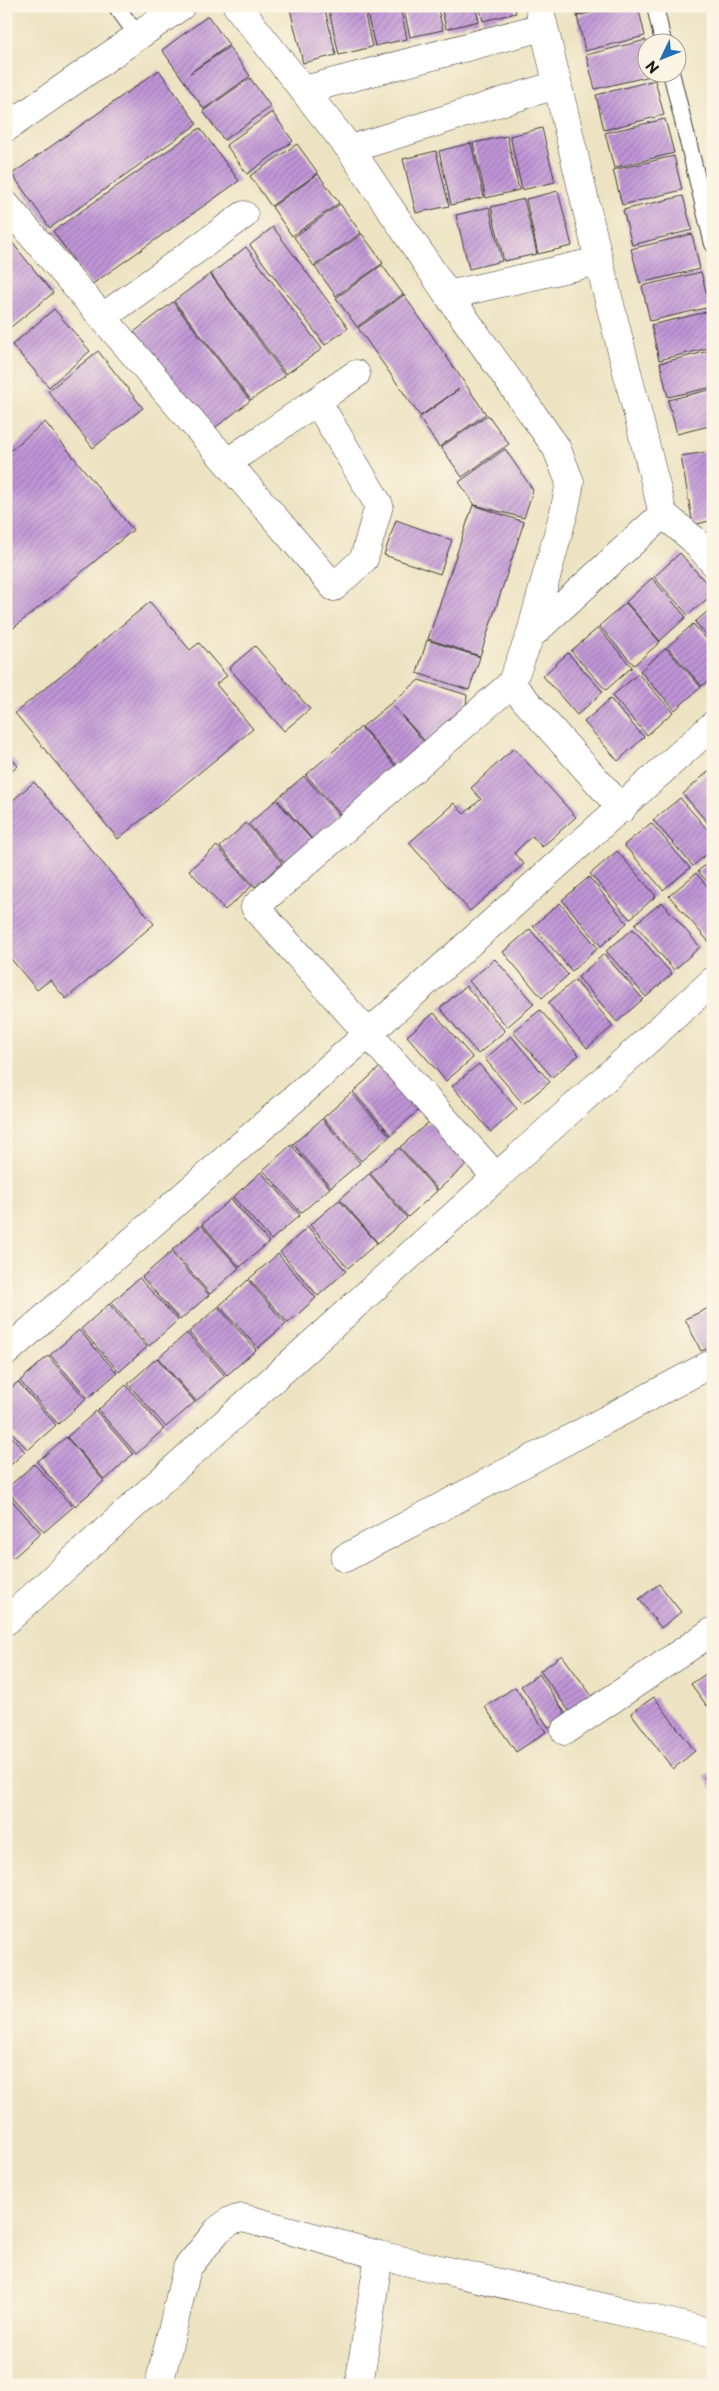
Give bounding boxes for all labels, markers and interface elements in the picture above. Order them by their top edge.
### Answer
north arrow [636,32,686,82]
text: N [641,56,664,78]

